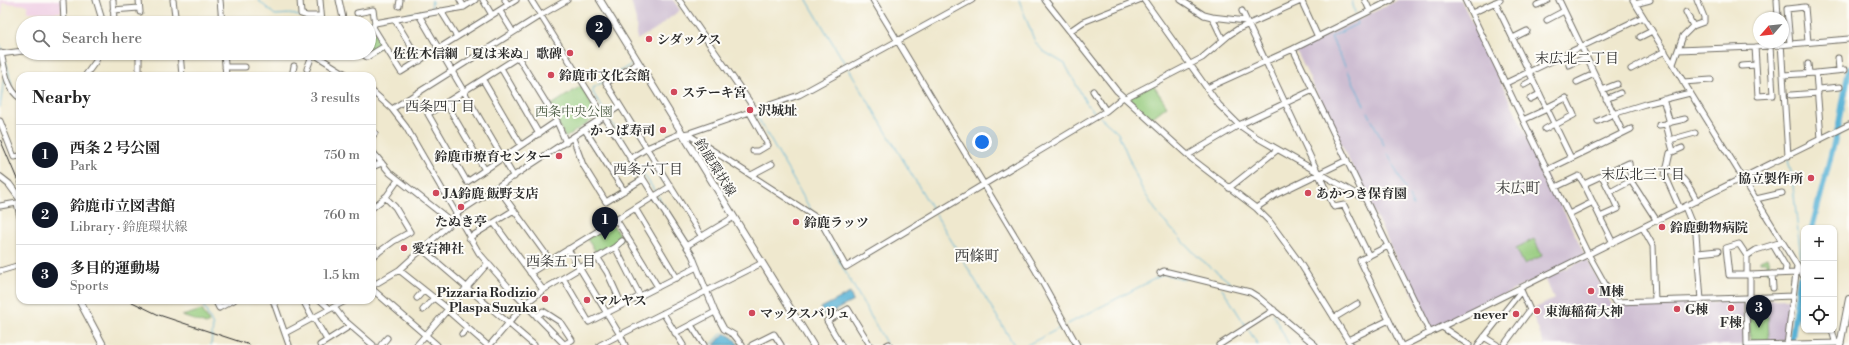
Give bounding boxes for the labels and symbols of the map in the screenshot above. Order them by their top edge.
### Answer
north arrow [1753,12,1789,48]
pin: 2 [586,15,612,48]
place label: シダックス [657,32,721,48]
marker: シダックス [644,34,654,44]
place label: 佐佐木信綱「夏は来ぬ」歌碑 [393,46,562,62]
marker: 佐佐木信綱「夏は来ぬ」歌碑 [565,48,575,58]
district label: 末広北二丁目 [1535,50,1619,68]
place label: 鈴鹿市文化会館 [559,68,650,84]
marker: 鈴鹿市文化会館 [546,70,556,80]
place label: ステーキ宮 [682,85,747,101]
marker: ステーキ宮 [669,87,679,97]
district label: 西条四丁目 [405,98,475,116]
place label: 沢城址 [758,103,798,119]
park label: 西条中央公園 [535,104,613,120]
marker: 沢城址 [745,105,755,115]
place label: かっぱ寿司 [590,123,655,139]
marker: かっぱ寿司 [658,125,668,135]
your location [972,132,992,152]
street label: 鈴鹿環状線 [691,136,739,199]
place label: 鈴鹿市療育センター [435,149,551,165]
marker: 鈴鹿市療育センター [554,151,564,161]
district label: 西条六丁目 [613,161,683,179]
district label: 末広北三丁目 [1601,166,1685,184]
place label: 協立製作所 [1738,171,1803,187]
marker: 協立製作所 [1806,173,1816,183]
district label: 末広町 [1495,179,1541,198]
place label: JA鈴鹿 飯野支店 [442,186,538,202]
place label: あかつき保育園 [1316,186,1407,202]
marker: JA鈴鹿 飯野支店 [431,188,441,198]
marker: あかつき保育園 [1303,188,1313,198]
marker: たぬき亭 [456,202,466,212]
pin: 1 [592,207,618,240]
place label: たぬき亭 [435,214,487,230]
place label: 鈴鹿ラッツ [804,215,869,231]
marker: 鈴鹿ラッツ [791,217,801,227]
place label: 鈴鹿動物病院 [1670,220,1748,236]
marker: 鈴鹿動物病院 [1657,222,1667,232]
place label: 愛宕神社 [412,241,464,257]
marker: 愛宕神社 [399,243,409,253]
district label: 西條町 [954,247,1000,266]
district label: 西条五丁目 [526,253,596,271]
place label: M棟 [1599,284,1624,300]
place label: Pizzaria Rodizio Plaspa Suzuka [437,285,538,316]
marker: M棟 [1586,286,1596,296]
place label: マルヤス [595,293,647,309]
marker: Pizzaria Rodizio Plaspa Suzuka [540,294,550,304]
marker: マルヤス [582,295,592,305]
pin: 3 [1746,295,1772,328]
place label: G棟 [1685,302,1708,318]
marker: F棟 [1726,303,1736,313]
place label: 東海稲荷大神 [1545,304,1623,320]
marker: G棟 [1672,304,1682,314]
place label: マックスバリュ [760,306,850,322]
marker: 東海稲荷大神 [1532,306,1542,316]
place label: never [1473,307,1508,323]
marker: マックスバリュ [747,308,757,318]
marker: never [1511,309,1521,319]
place label: F棟 [1720,315,1742,331]

